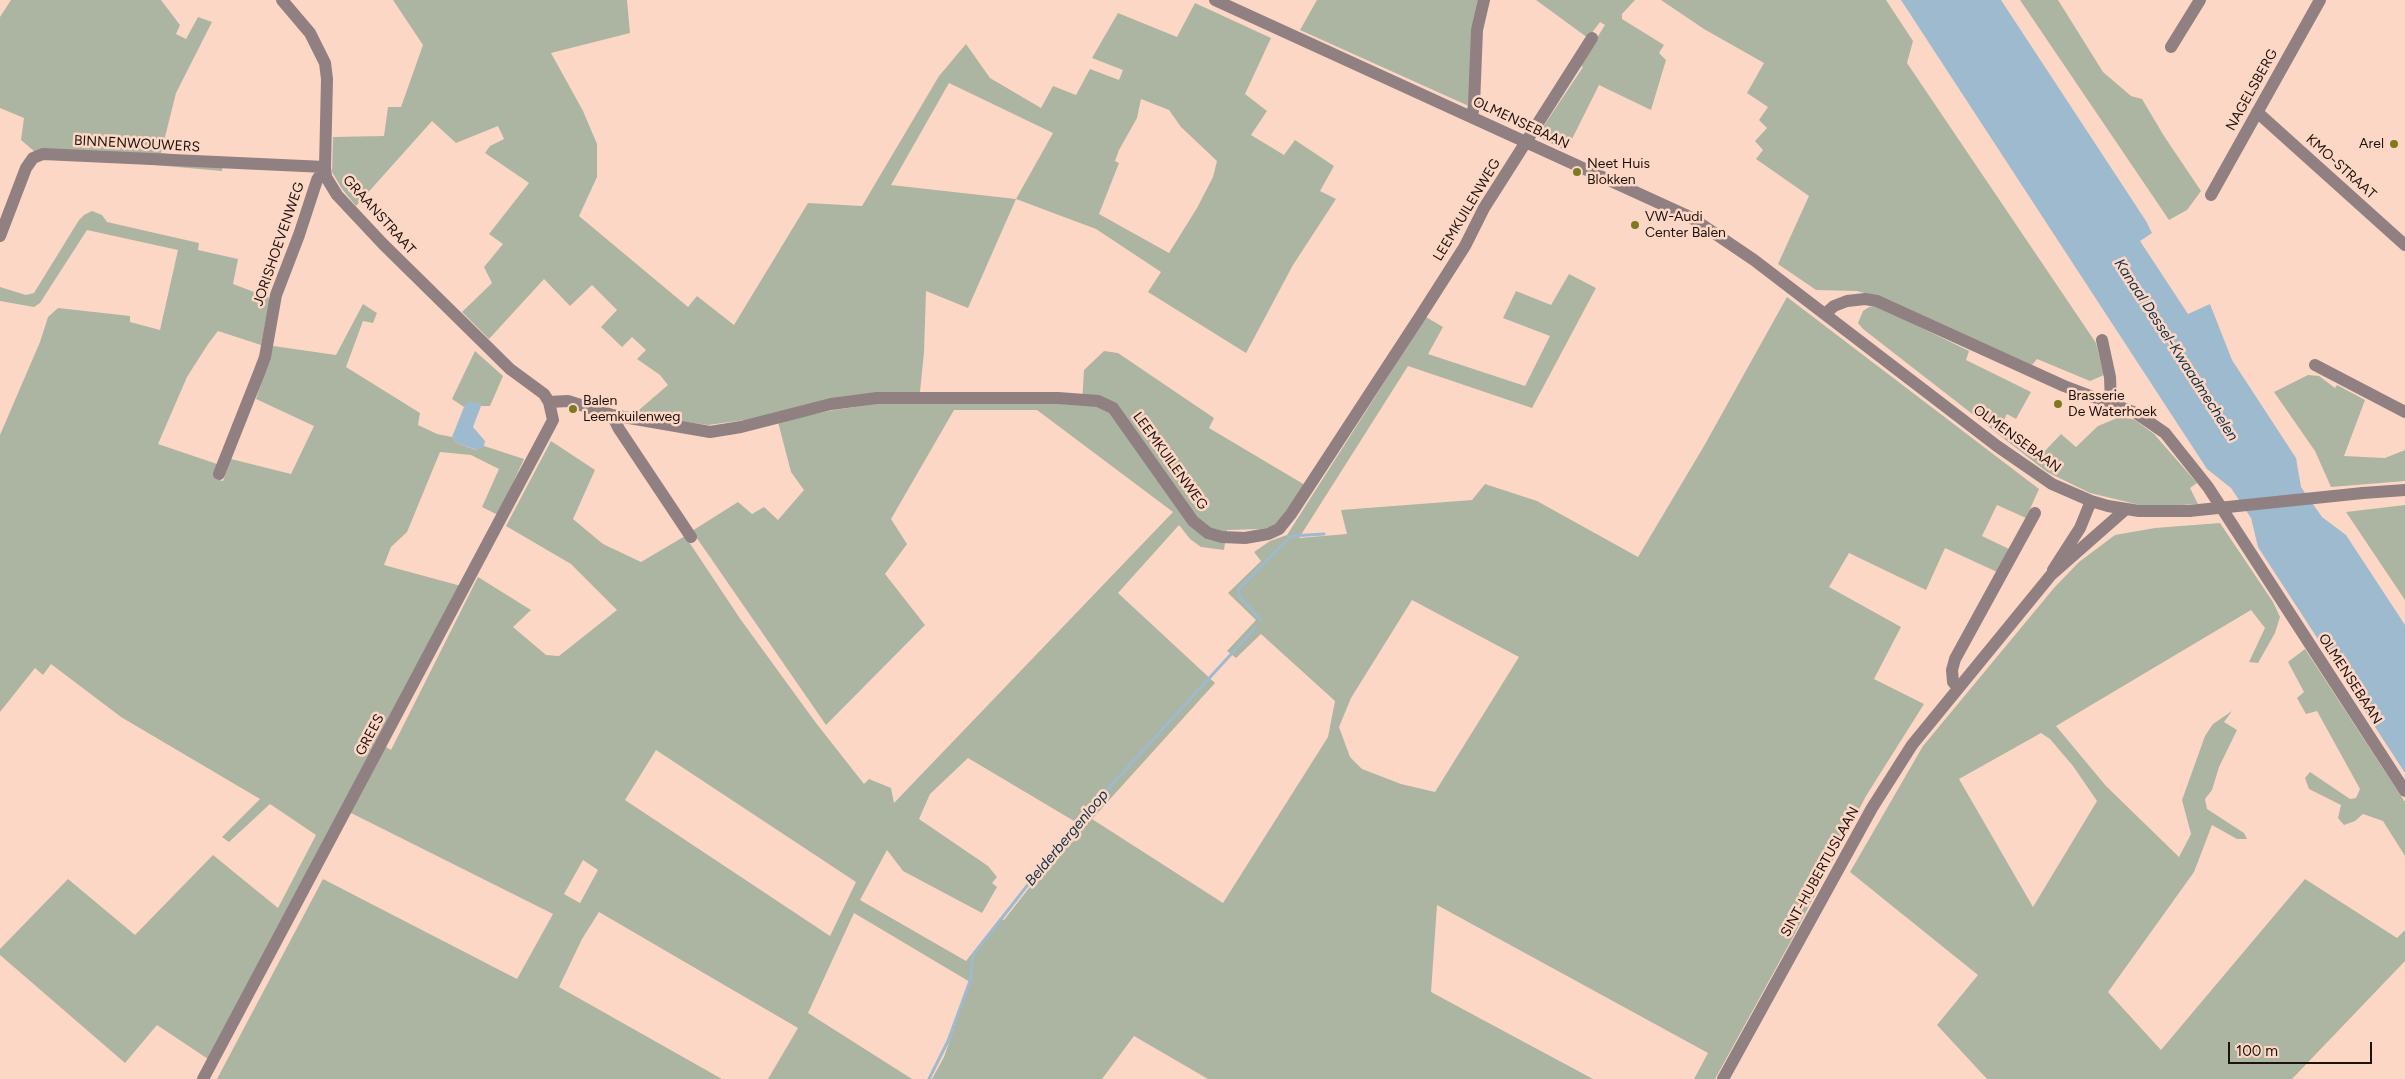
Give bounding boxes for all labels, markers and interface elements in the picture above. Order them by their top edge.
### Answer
street label: NAGELSBERG [2223,46,2281,134]
street label: OLMENSEBAAN [1470,93,1572,153]
street label: KMO-STRAAT [2302,131,2380,203]
street label: BINNENWOUWERS [73,132,201,156]
place label: Arel [2359,136,2384,152]
marker: Arel [2388,138,2400,150]
street label: LEEMKUILENWEG [1430,156,1504,264]
place label: Neet Huis Blokken [1587,156,1650,188]
marker: Neet Huis Blokken [1571,166,1583,178]
street label: GRAANSTRAAT [339,172,419,258]
street label: JORISHOEVENWEG [250,180,308,308]
place label: VW-Audi Center Balen [1645,209,1726,242]
marker: VW-Audi Center Balen [1629,219,1641,231]
water label: Kanaal Dessel-Kwaadmechelen [2110,255,2242,445]
place label: Brasserie De Waterhoek [2068,388,2157,421]
place label: Balen Leemkuilenweg [583,393,680,426]
marker: Brasserie De Waterhoek [2052,398,2064,410]
street label: OLMENSEBAAN [1970,402,2064,476]
marker: Balen Leemkuilenweg [567,403,579,415]
street label: LEEMKUILENWEG [1129,409,1211,513]
street label: OLMENSEBAAN [2315,631,2385,727]
street label: GREES [352,711,388,759]
water label: Belderbergenloop [1022,786,1112,890]
street label: SINT-HUBERTUSLAAN [1777,804,1863,940]
scale bar [2230,1032,2374,1064]
text: 100 m [2236,1042,2278,1060]

